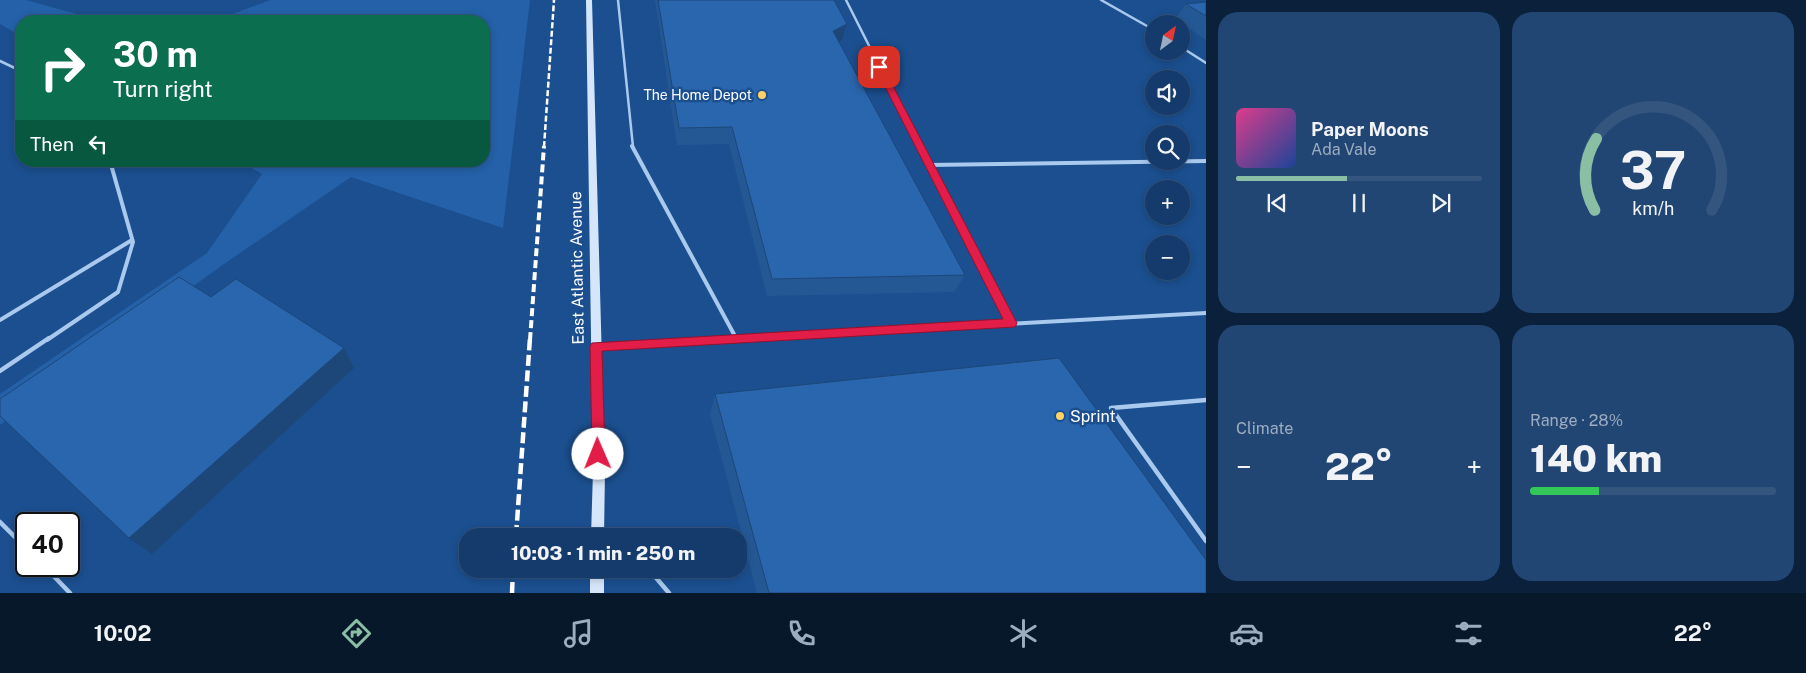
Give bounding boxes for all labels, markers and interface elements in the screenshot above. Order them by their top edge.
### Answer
north arrow [1145,15,1190,60]
map controls [1145,15,1190,280]
text: 30 m [113,34,198,75]
icon: right [30,35,95,100]
pin [858,46,900,88]
icon: arrive [865,53,893,81]
button: sound [1145,70,1190,115]
text: Turn right [113,76,213,102]
place label: The Home Depot [643,87,752,103]
marker: The Home Depot [756,89,768,101]
text: Paper Moons [1311,118,1429,140]
button: search [1145,125,1190,170]
icon: left [84,130,112,158]
text: Then [30,133,74,155]
text: Ada Vale [1311,140,1376,159]
text: 37 [1620,140,1686,201]
button: + [1145,180,1190,225]
icon: previous [1263,189,1291,217]
icon: pause [1345,189,1373,217]
icon: next [1427,189,1455,217]
street label: East Atlantic Avenue [566,191,588,345]
text: km/h [1632,198,1674,219]
button: − [1145,235,1190,280]
place label: Sprint [1070,407,1116,426]
marker: Sprint [1054,410,1066,422]
text: Range · 28% [1530,411,1623,430]
text: Climate [1236,419,1293,438]
position arrow [571,427,623,479]
text: 140 km [1530,436,1662,481]
text: 22° [1325,444,1393,489]
text: − [1236,450,1252,483]
text: + [1466,450,1482,483]
speed limit sign: 40 [15,512,80,577]
text: 10:03 · 1 min · 250 m [511,542,695,564]
icon: directions [339,616,374,651]
icon: music [561,616,596,651]
icon: phone [784,616,819,651]
icon: climate [1006,616,1041,651]
icon: car [1229,616,1264,651]
icon: filters [1451,616,1486,651]
text: 10:02 [94,620,151,646]
text: 22° [1674,620,1712,646]

